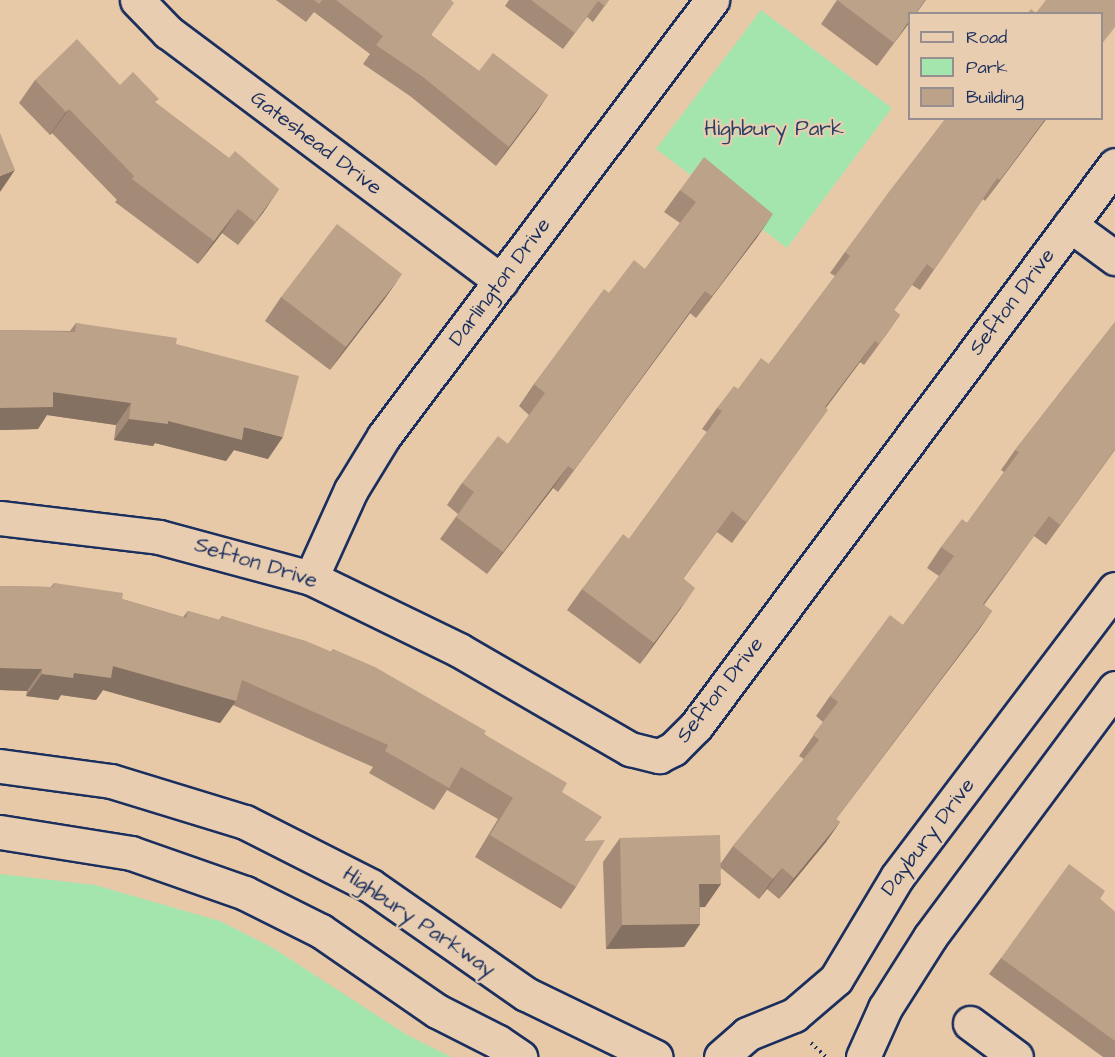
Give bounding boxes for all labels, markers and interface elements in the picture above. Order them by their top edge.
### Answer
legend [908,12,1103,120]
text: Road [966,25,1007,50]
text: Park [966,55,1008,80]
street label: Gateshead Drive [245,85,387,201]
text: Building [966,85,1024,110]
park label: Highbury Park [704,116,844,142]
street label: Darlington Drive [444,213,556,351]
street label: Sefton Drive [964,244,1060,360]
street label: Sefton Drive [192,532,320,594]
street label: Sefton Drive [671,632,769,748]
street label: Daybury Drive [876,773,980,901]
street label: Highbury Parkway [338,862,500,982]

